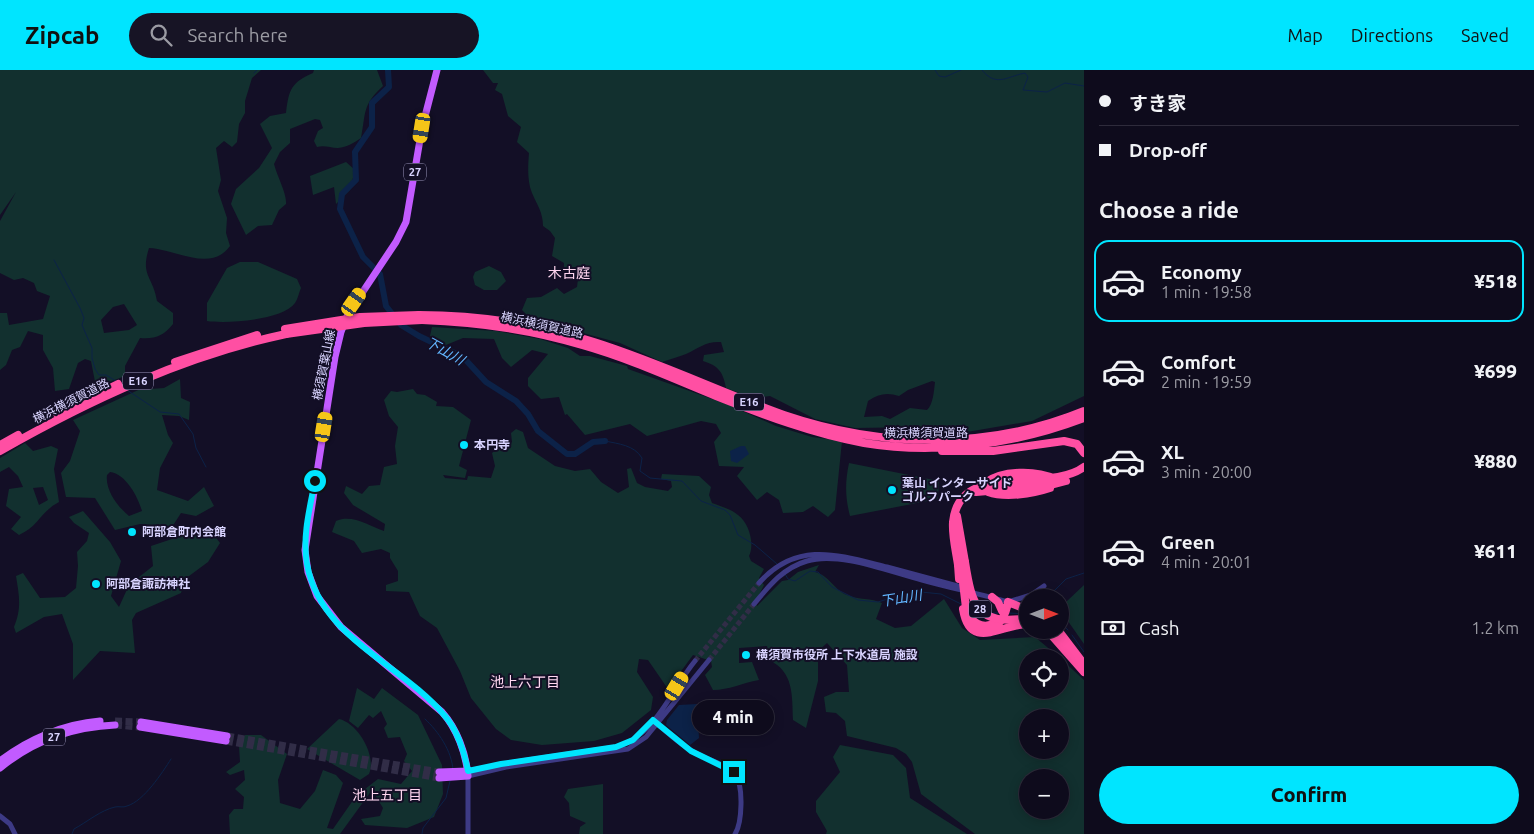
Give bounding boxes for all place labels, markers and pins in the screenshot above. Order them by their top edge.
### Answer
place label: 本円寺 [474,438,510,451]
marker: 本円寺 [458,439,470,451]
place label: 葉山 インターサイド ゴルフパーク [902,476,1013,503]
marker: 葉山 インターサイド ゴルフパーク [886,484,898,496]
place label: 阿部倉町内会館 [142,525,226,538]
marker: 阿部倉町内会館 [126,526,138,538]
place label: 阿部倉諏訪神社 [106,577,190,590]
marker: 阿部倉諏訪神社 [90,578,102,590]
place label: 横須賀市役所 上下水道局 施設 [756,648,918,661]
marker: 横須賀市役所 上下水道局 施設 [740,649,752,661]

